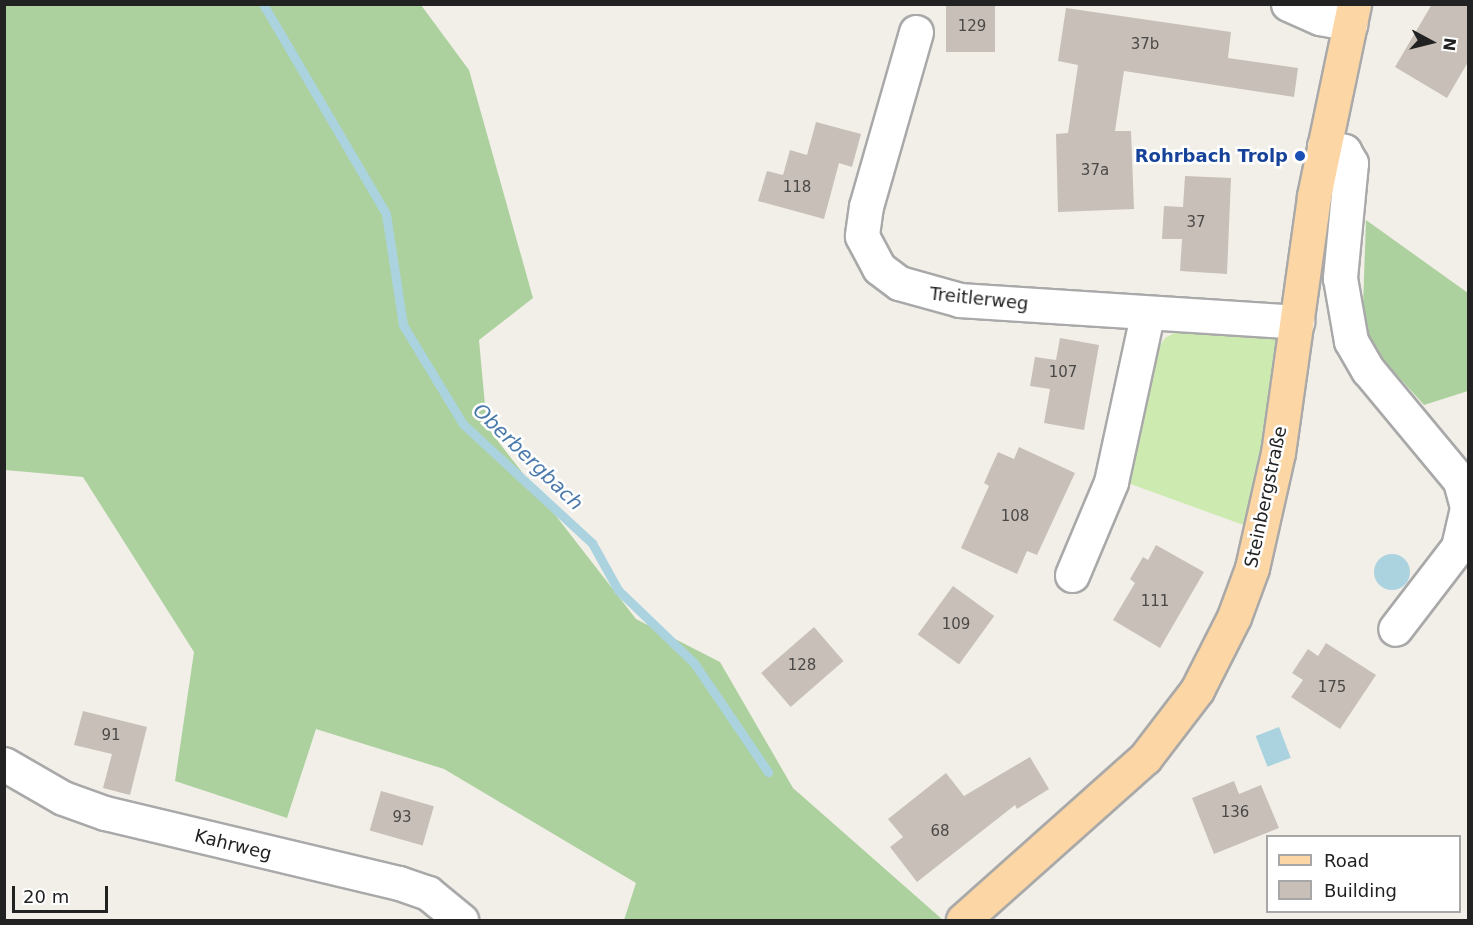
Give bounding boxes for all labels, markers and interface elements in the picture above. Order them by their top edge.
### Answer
north arrow [1401,12,1461,72]
house number: 129 [958,18,986,36]
house number: 37b [1131,36,1159,54]
text: N [1439,36,1460,52]
place label: Rohrbach Trolp [1135,145,1288,167]
marker: Rohrbach Trolp [1293,149,1307,163]
house number: 37a [1081,162,1109,180]
house number: 118 [783,179,811,197]
house number: 37 [1186,214,1206,232]
street label: Treitlerweg [929,283,1029,315]
house number: 107 [1049,364,1077,382]
water label: Oberbergbach [468,399,588,515]
street label: Steinbergstraße [1240,424,1292,570]
house number: 108 [1001,508,1029,526]
house number: 111 [1141,593,1169,611]
house number: 109 [942,616,970,634]
house number: 128 [788,657,816,675]
house number: 175 [1318,679,1346,697]
house number: 91 [101,727,121,745]
house number: 136 [1221,804,1249,822]
house number: 93 [392,809,412,827]
house number: 68 [930,823,950,841]
street label: Kahrweg [192,825,274,865]
legend [1266,835,1461,913]
text: Road [1324,850,1369,871]
scale bar [15,874,111,912]
text: Building [1324,880,1397,901]
text: 20 m [23,886,69,907]

